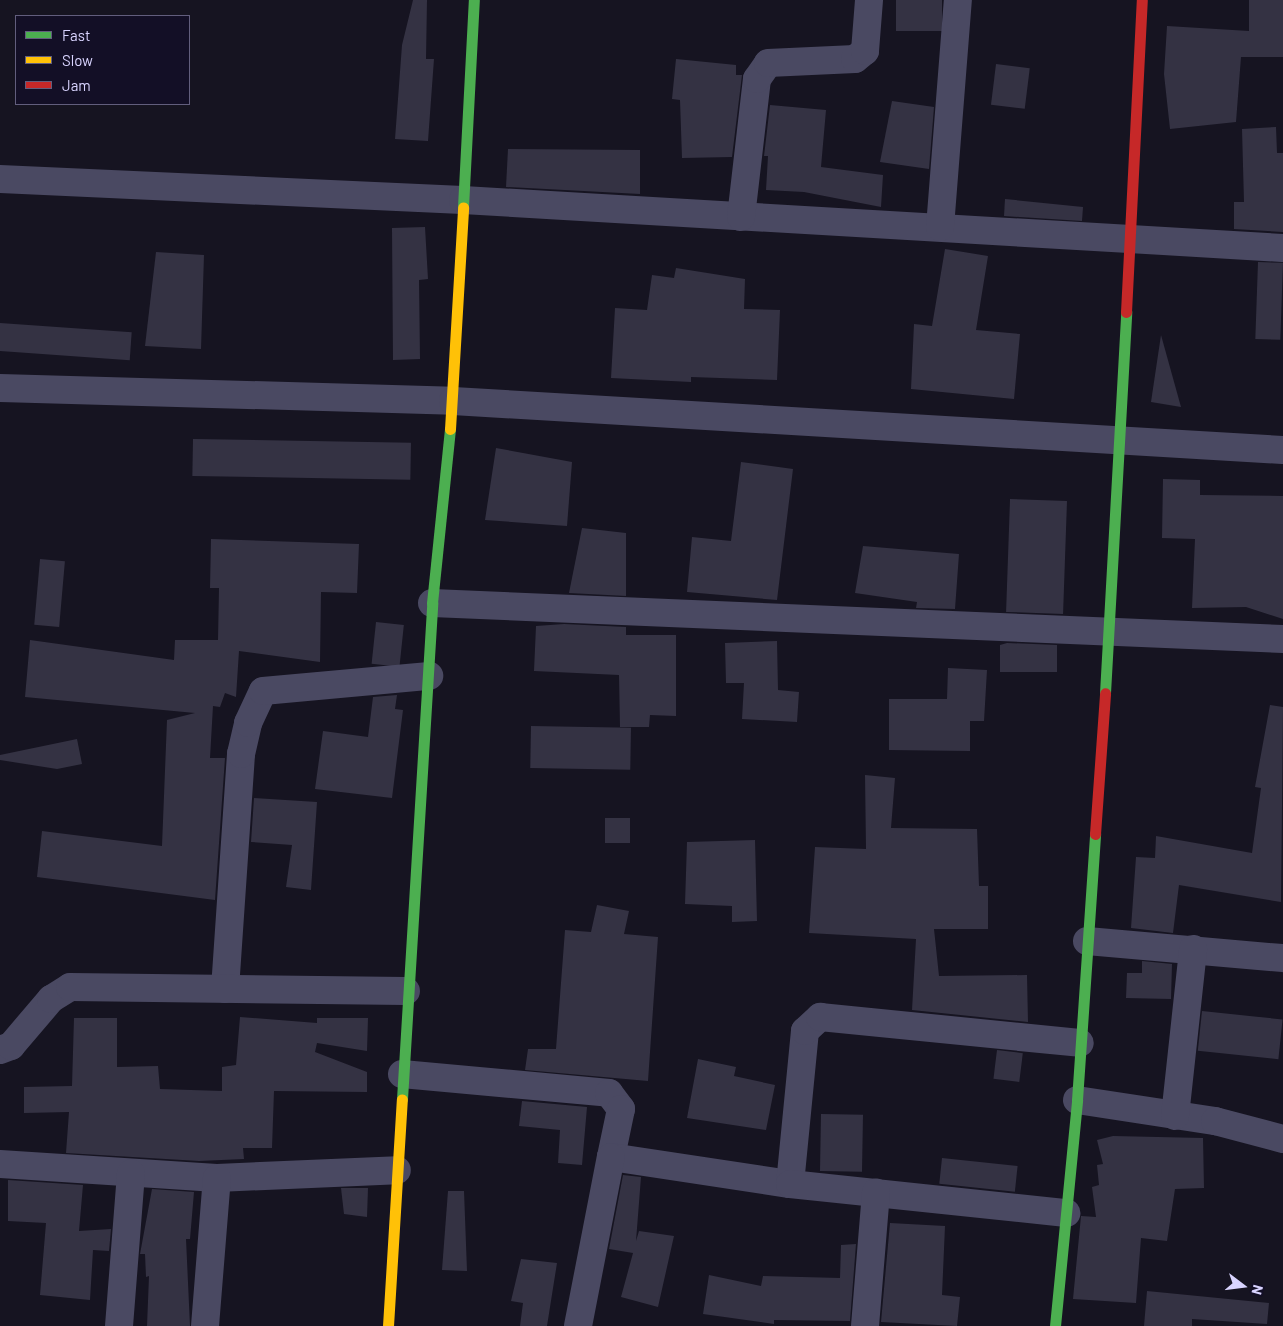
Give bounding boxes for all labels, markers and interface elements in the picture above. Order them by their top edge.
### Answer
legend [15,15,190,105]
text: Fast [62,26,90,44]
text: Slow [62,51,93,69]
text: Jam [62,76,91,94]
north arrow [1218,1261,1268,1311]
text: N [1249,1283,1267,1297]

